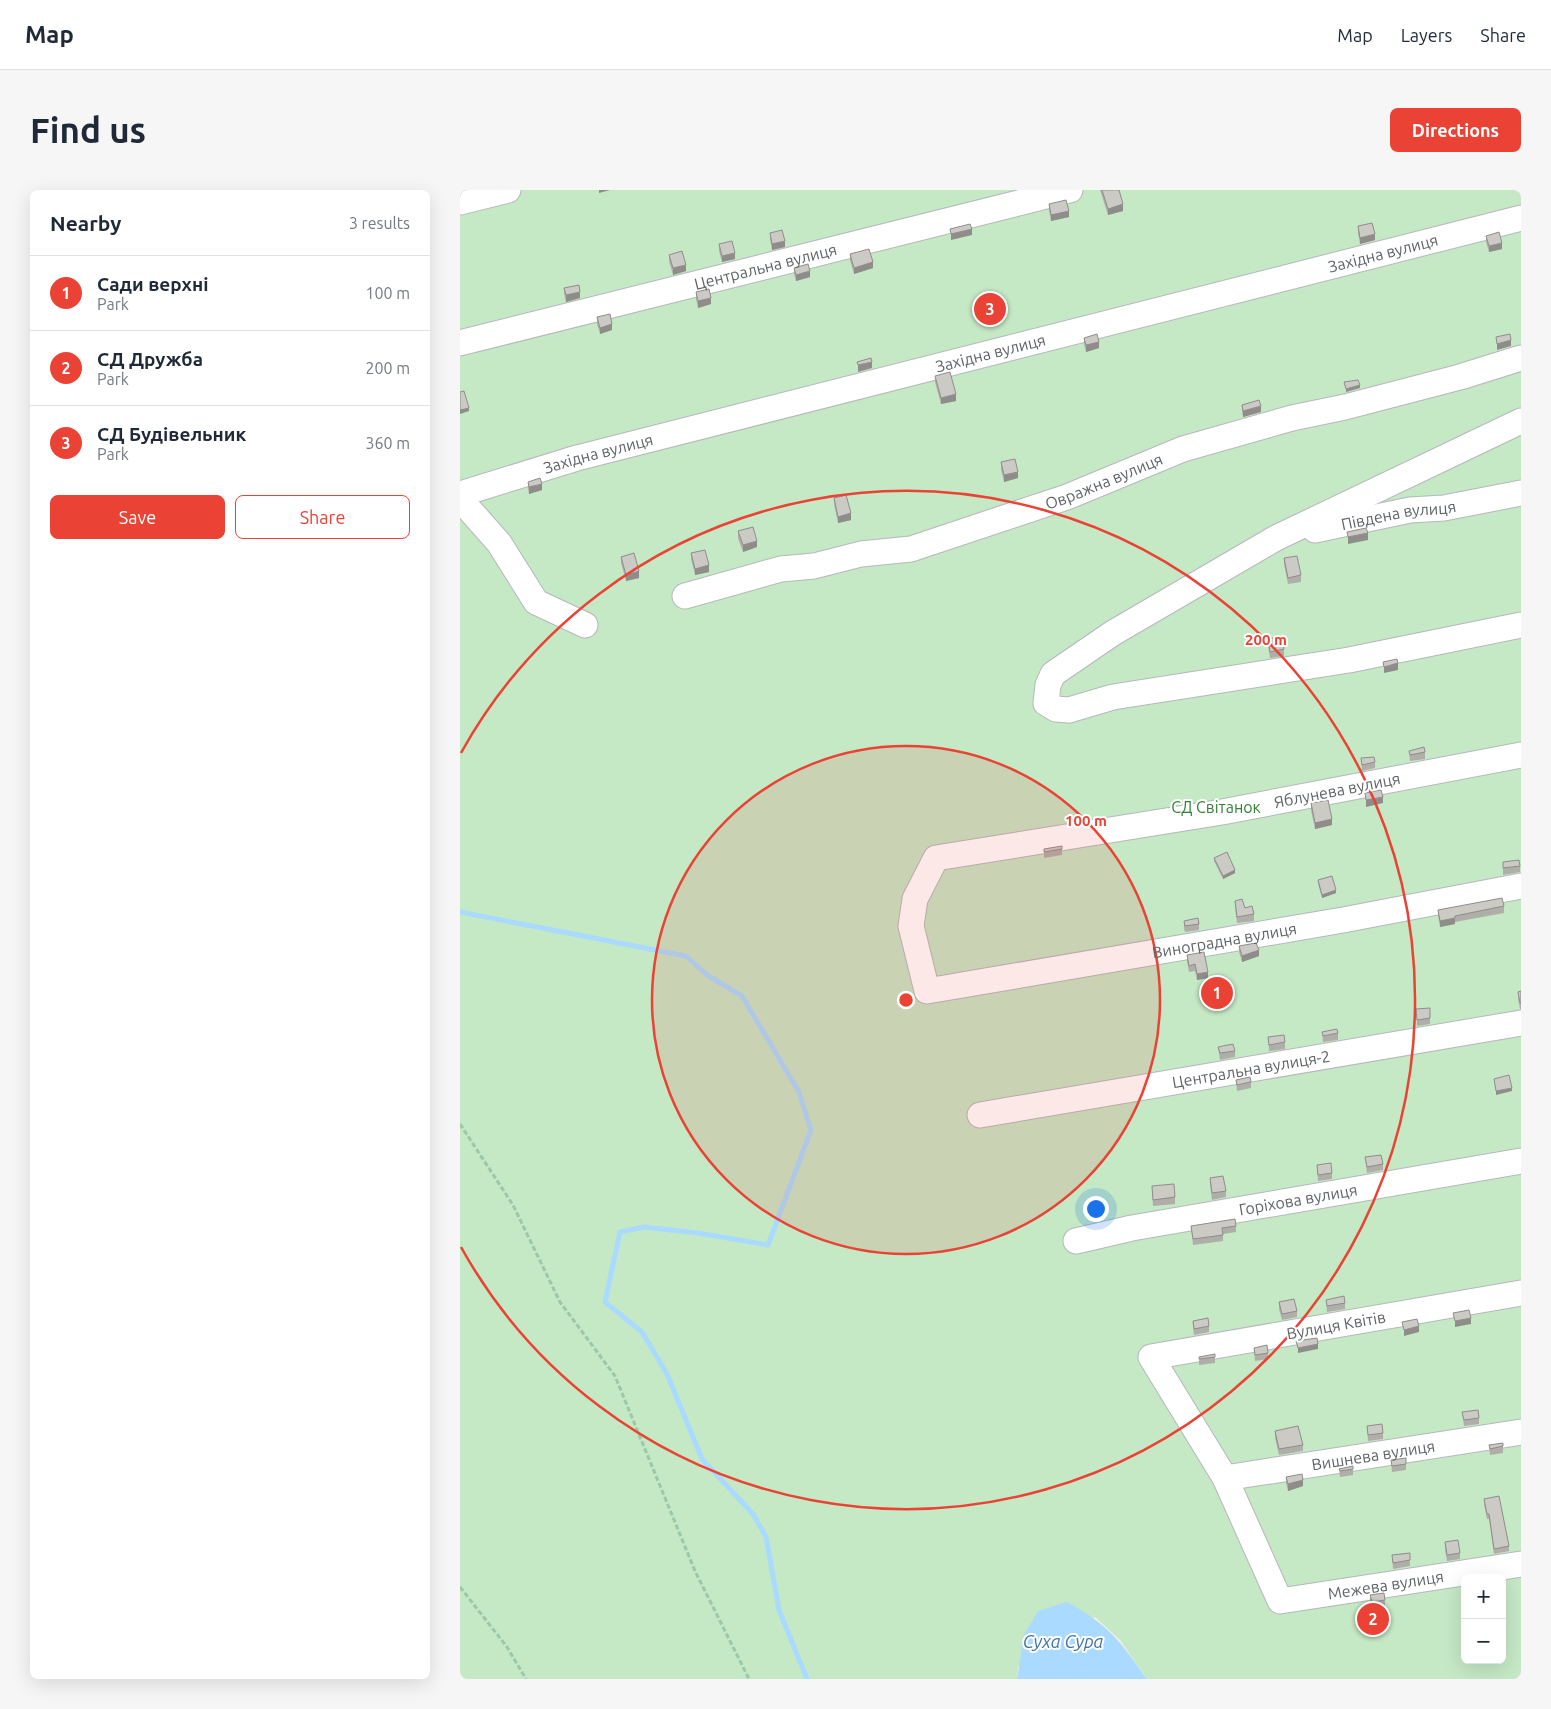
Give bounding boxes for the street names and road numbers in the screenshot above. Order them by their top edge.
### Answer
street label: Західна вулиця [1326,230,1440,276]
street label: Центральна вулиця [692,240,839,293]
street label: Західна вулиця [933,330,1047,376]
street label: Західна вулиця [541,430,655,477]
street label: Овражна вулиця [1043,450,1165,513]
street label: Південа вулиця [1339,497,1458,533]
street label: Яблунева вулиця [1272,769,1402,811]
street label: Виноградна вулиця [1151,919,1298,961]
street label: Центральна вулиця-2 [1171,1047,1331,1091]
street label: Горіхова вулиця [1237,1180,1359,1218]
street label: Вулиця Квітів [1285,1307,1387,1343]
street label: Вишнева вулиця [1310,1437,1436,1473]
street label: Межева вулиця [1326,1567,1445,1603]

